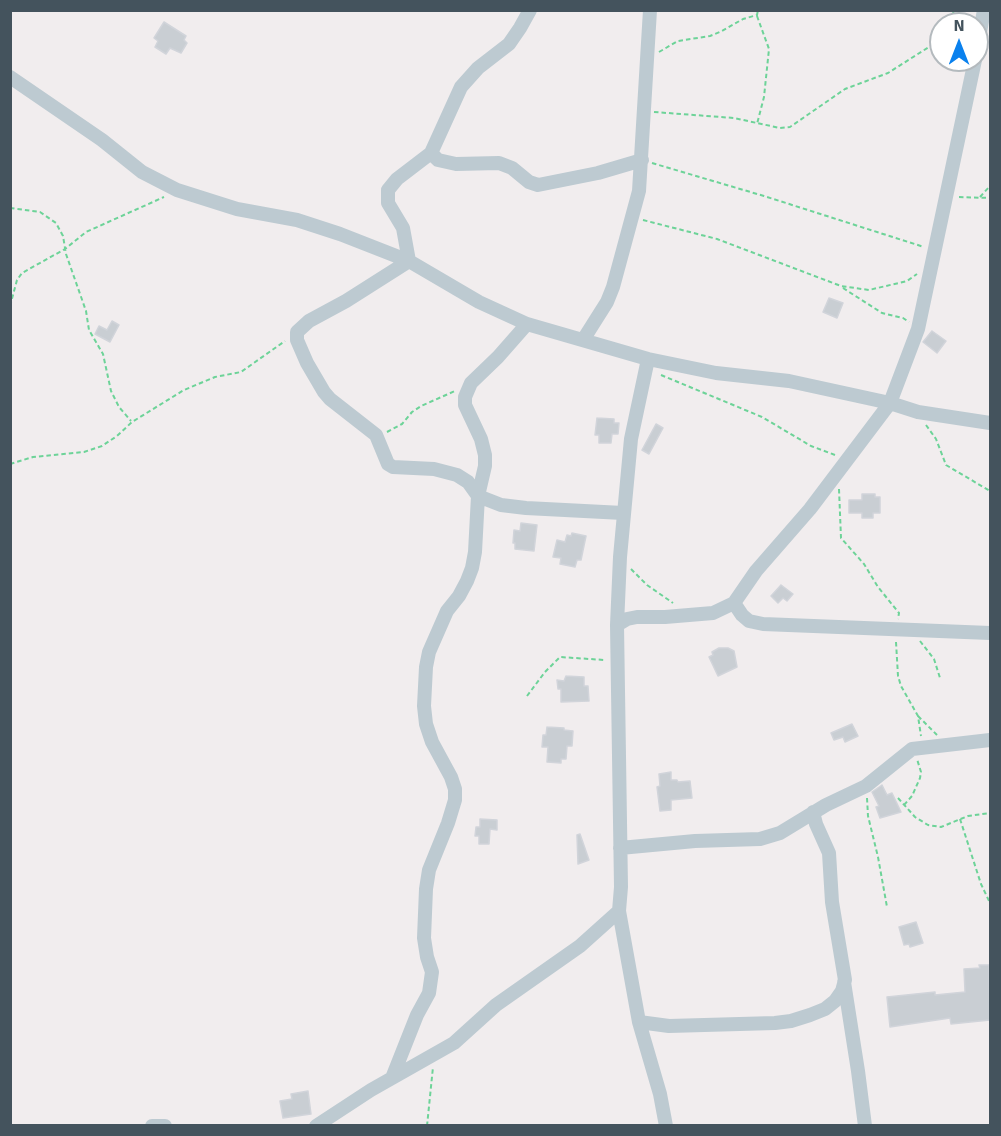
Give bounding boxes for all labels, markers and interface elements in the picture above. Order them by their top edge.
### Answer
north arrow [929,12,989,72]
text: N [953,16,965,36]

